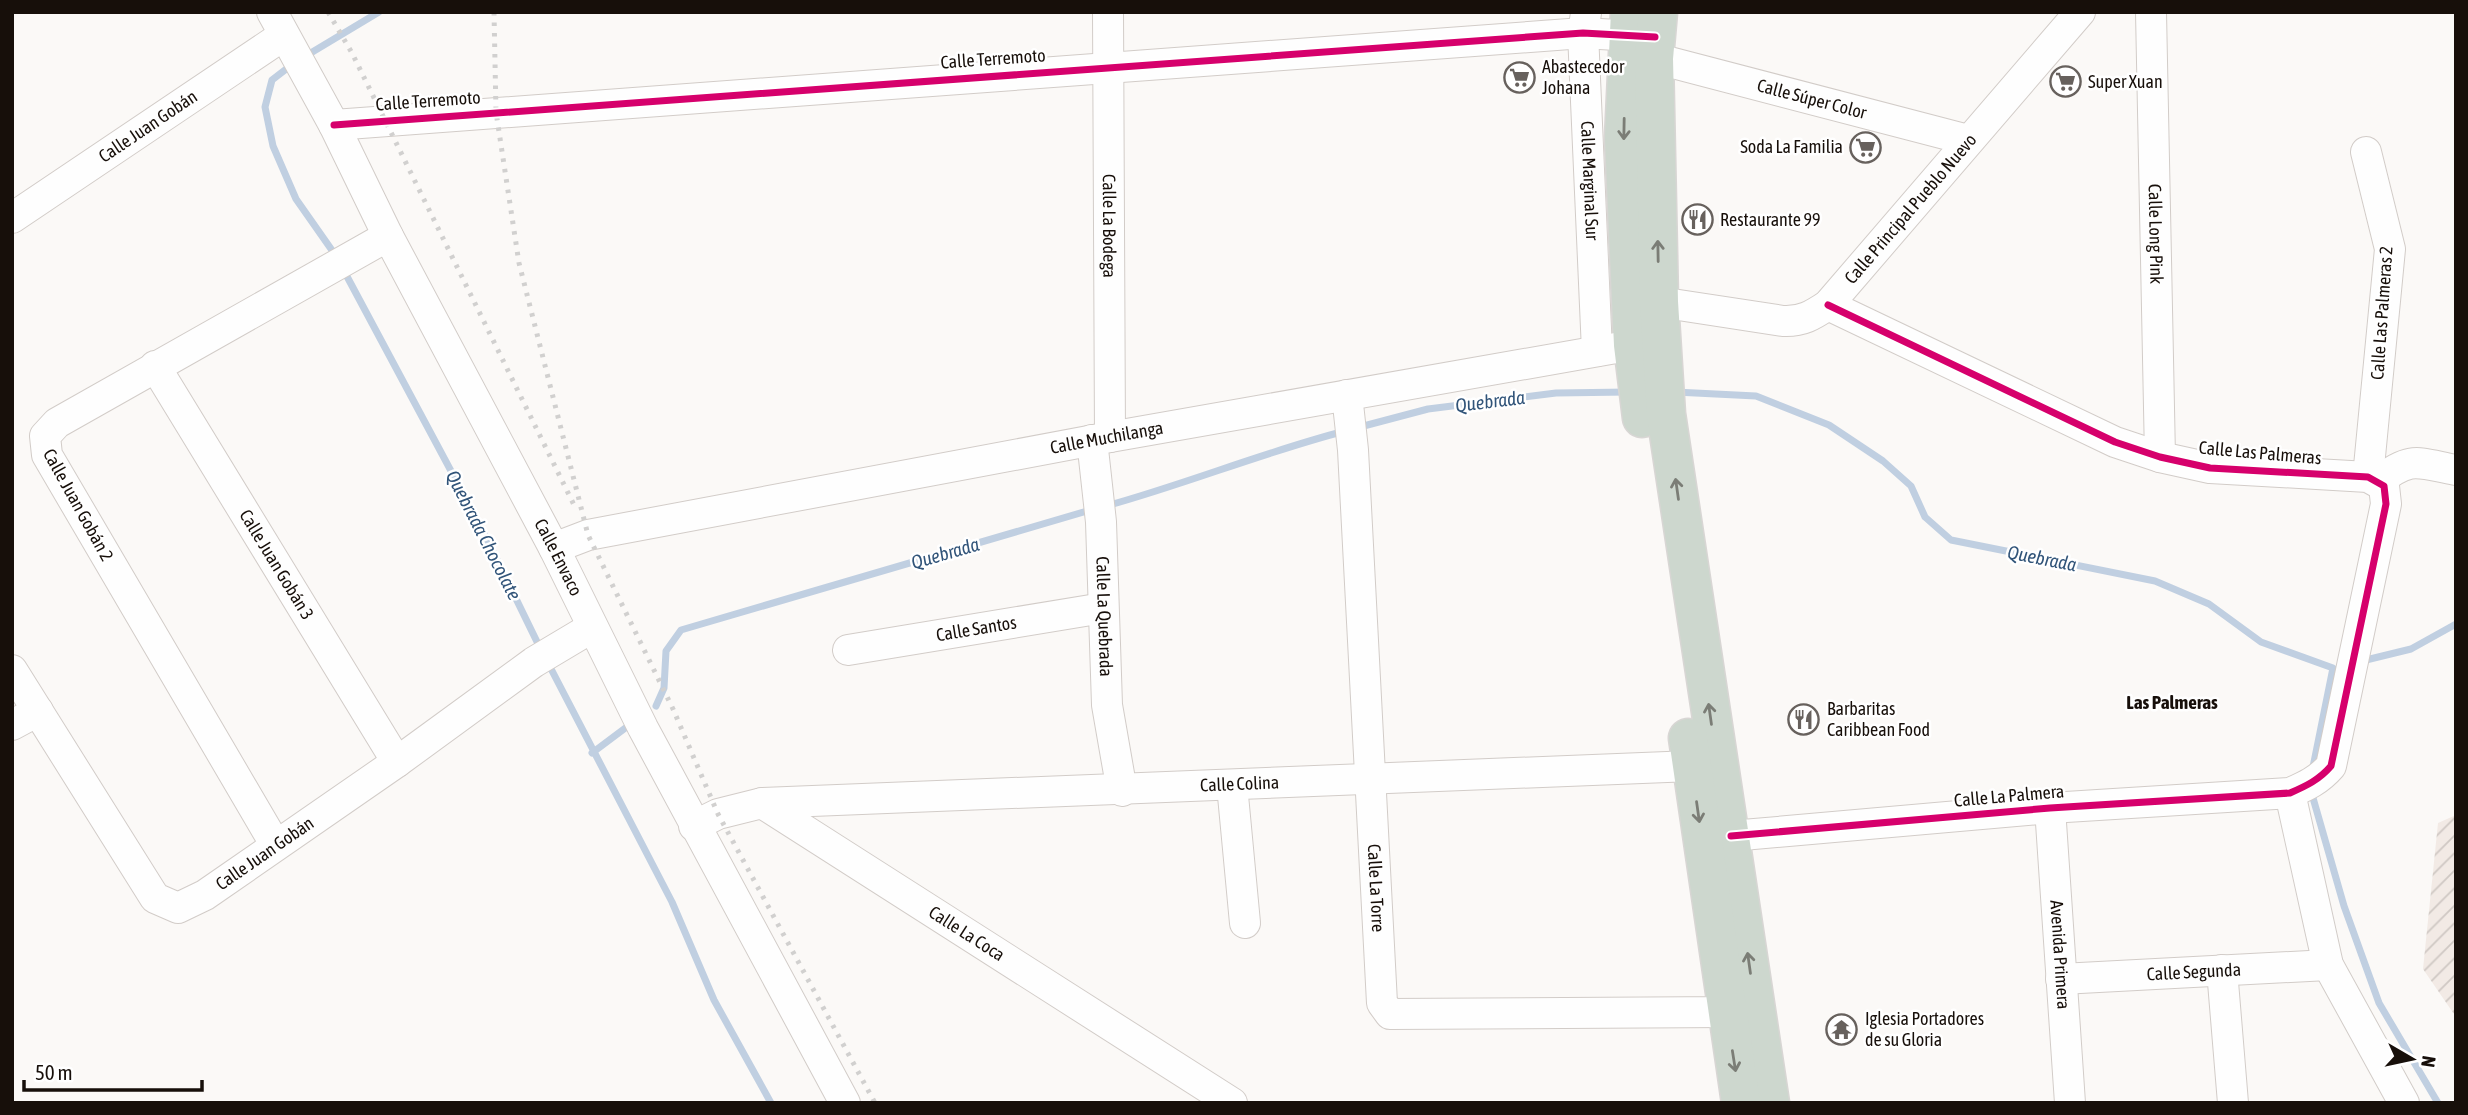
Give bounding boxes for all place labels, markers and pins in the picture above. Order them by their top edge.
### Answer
place label: Abastecedor Johana [1542,56,1625,98]
supermarket icon: Abastecedor Johana [1502,60,1536,94]
supermarket icon: Super Xuan [2048,65,2082,99]
place label: Super Xuan [2088,71,2163,92]
supermarket icon: Soda La Familia [1849,130,1883,164]
place label: Soda La Familia [1740,136,1843,157]
restaurant icon: Restaurante 99 [1680,203,1714,237]
place label: Restaurante 99 [1720,209,1820,230]
place label: Barbaritas Caribbean Food [1827,698,1930,740]
restaurant icon: Barbaritas Caribbean Food [1787,702,1821,736]
place label: Iglesia Portadores de su Gloria [1865,1008,1984,1050]
temple icon: Iglesia Portadores de su Gloria [1825,1012,1859,1046]

